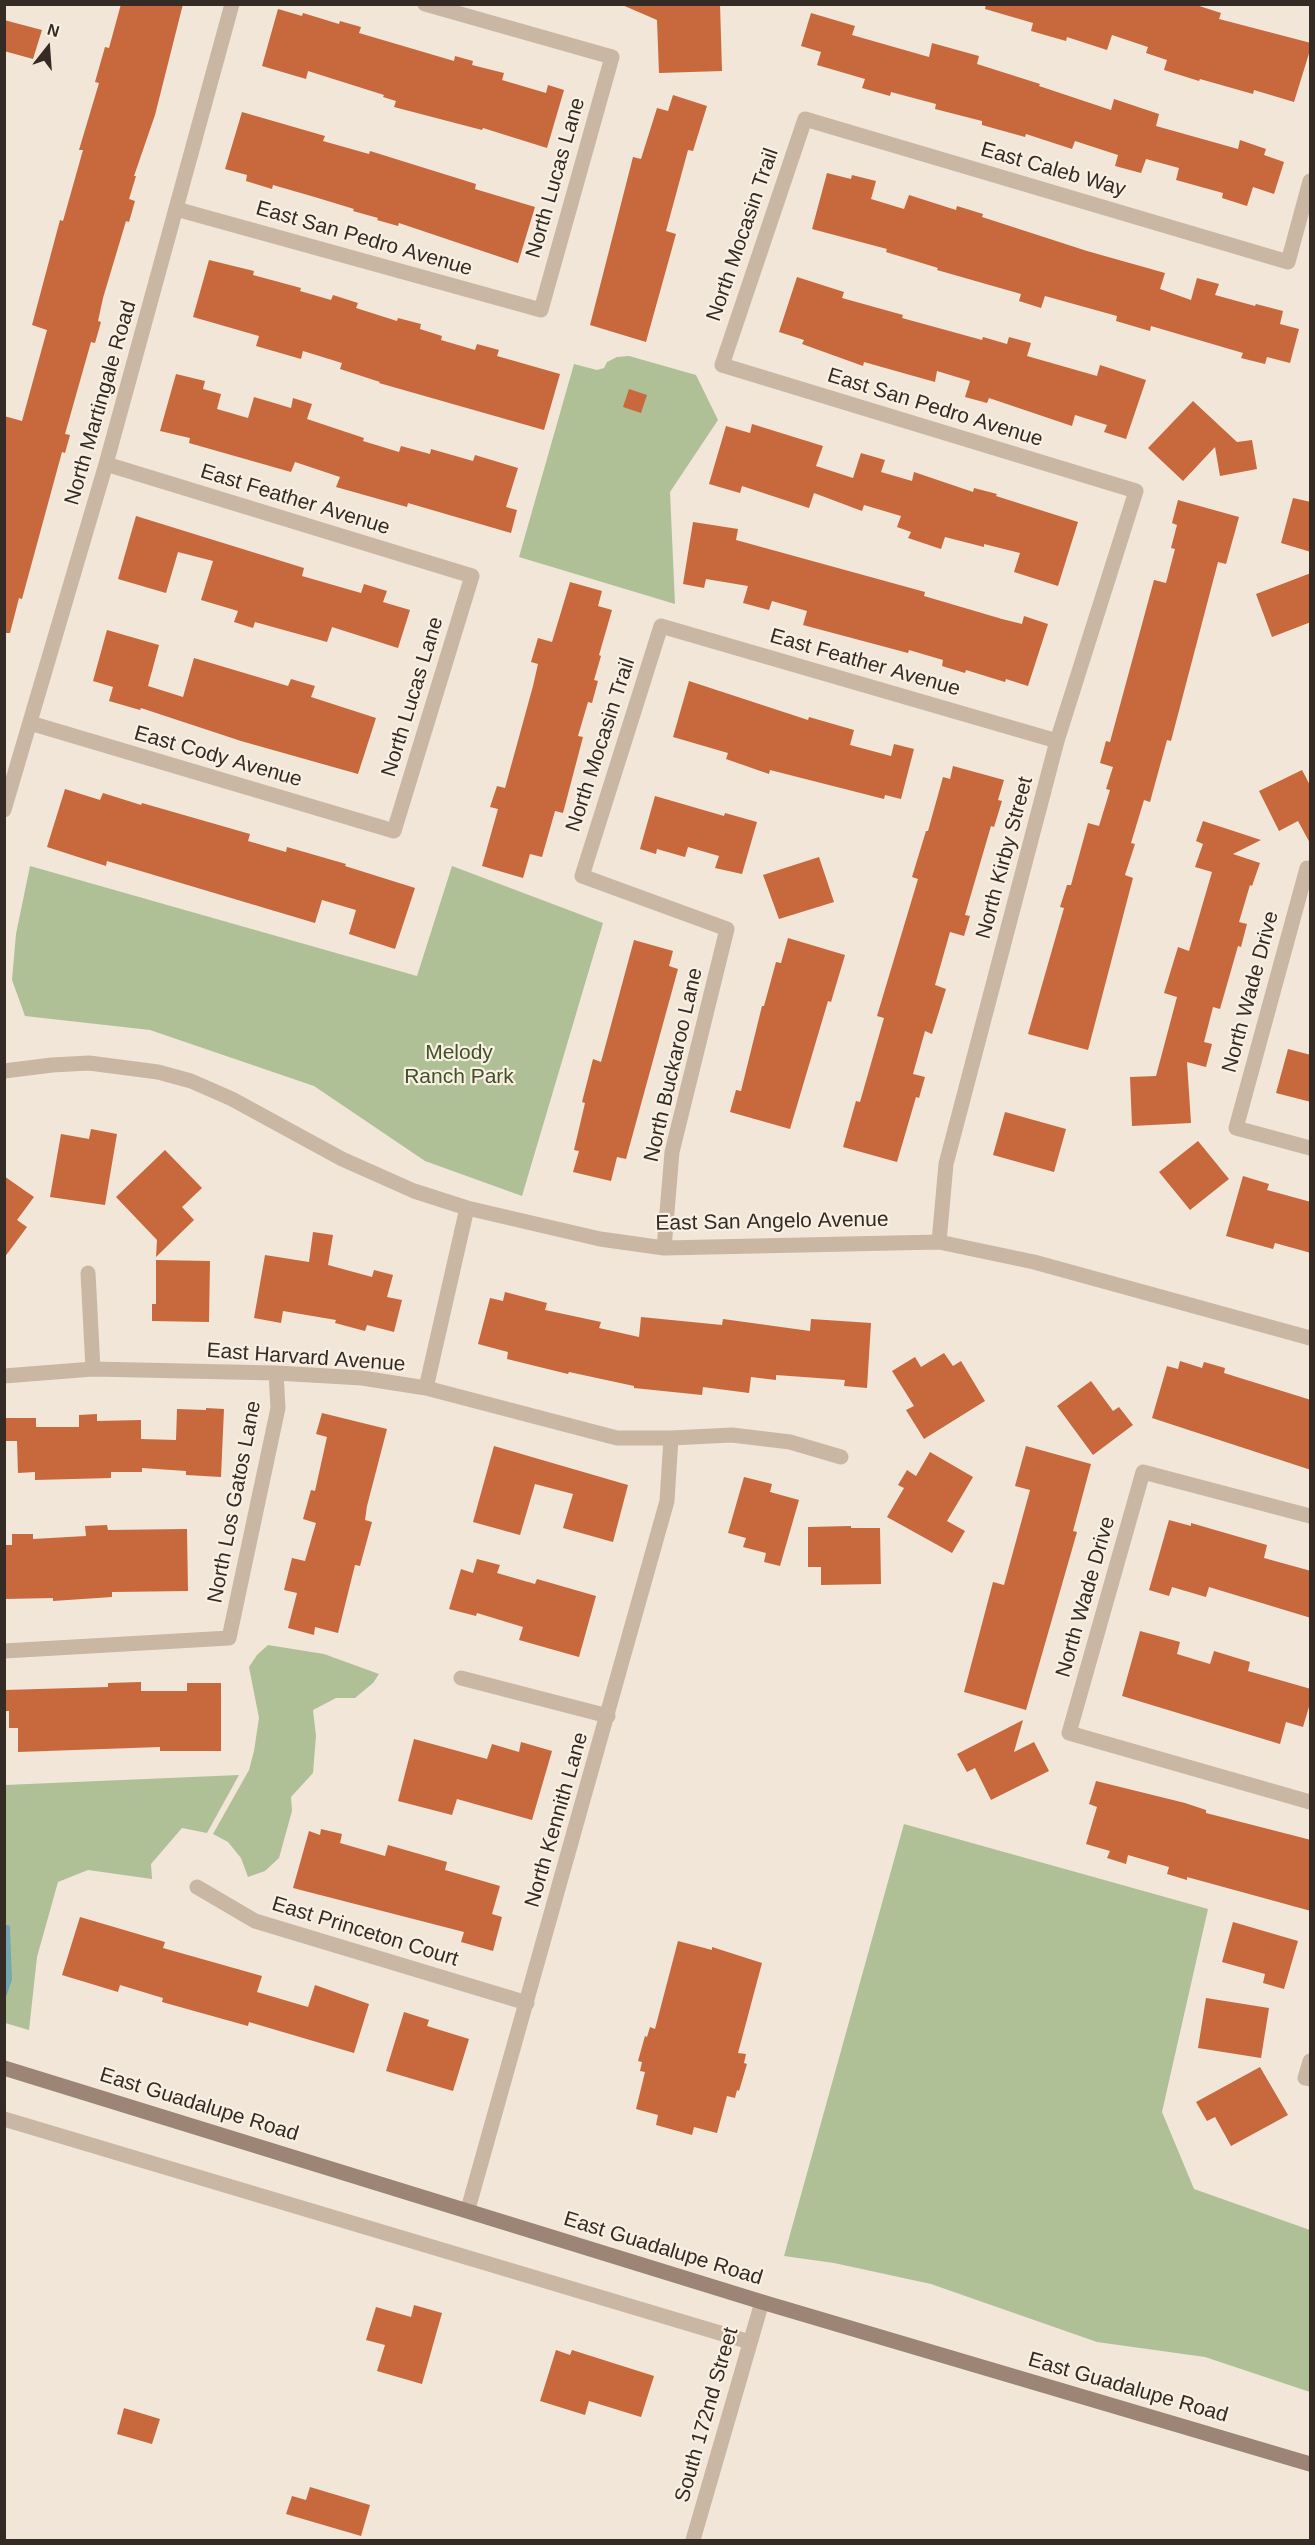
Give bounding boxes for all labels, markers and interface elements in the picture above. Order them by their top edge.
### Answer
north arrow [18,18,78,78]
text: N [45,20,61,40]
street label: North Lucas Lane [521,95,591,261]
street label: East Caleb Way [978,137,1128,203]
street label: North Mocasin Trail [702,145,784,325]
street label: East San Pedro Avenue [253,196,475,282]
street label: North Martingale Road [60,298,142,508]
street label: East San Pedro Avenue [824,363,1046,453]
street label: East Feather Avenue [197,459,393,541]
street label: North Lucas Lane [377,614,449,780]
street label: East Feather Avenue [767,624,963,702]
street label: North Mocasin Trail [561,655,641,835]
street label: East Cody Avenue [131,721,305,793]
street label: North Kirby Street [971,774,1039,942]
street label: North Wade Drive [1217,909,1285,1075]
street label: North Buckaroo Lane [639,965,709,1165]
park label: Melody Ranch Park [404,1040,514,1090]
street label: East San Angelo Avenue [655,1207,889,1237]
street label: East Harvard Avenue [206,1338,406,1378]
street label: North Los Gatos Lane [203,1399,267,1605]
street label: North Wade Drive [1051,1514,1121,1680]
street label: North Kennith Lane [520,1730,594,1910]
street label: East Princeton Court [269,1892,461,1972]
street label: East Guadalupe Road [97,2063,301,2147]
street label: East Guadalupe Road [561,2207,765,2291]
street label: South 172nd Street [670,2325,744,2505]
street label: East Guadalupe Road [1025,2347,1231,2429]

